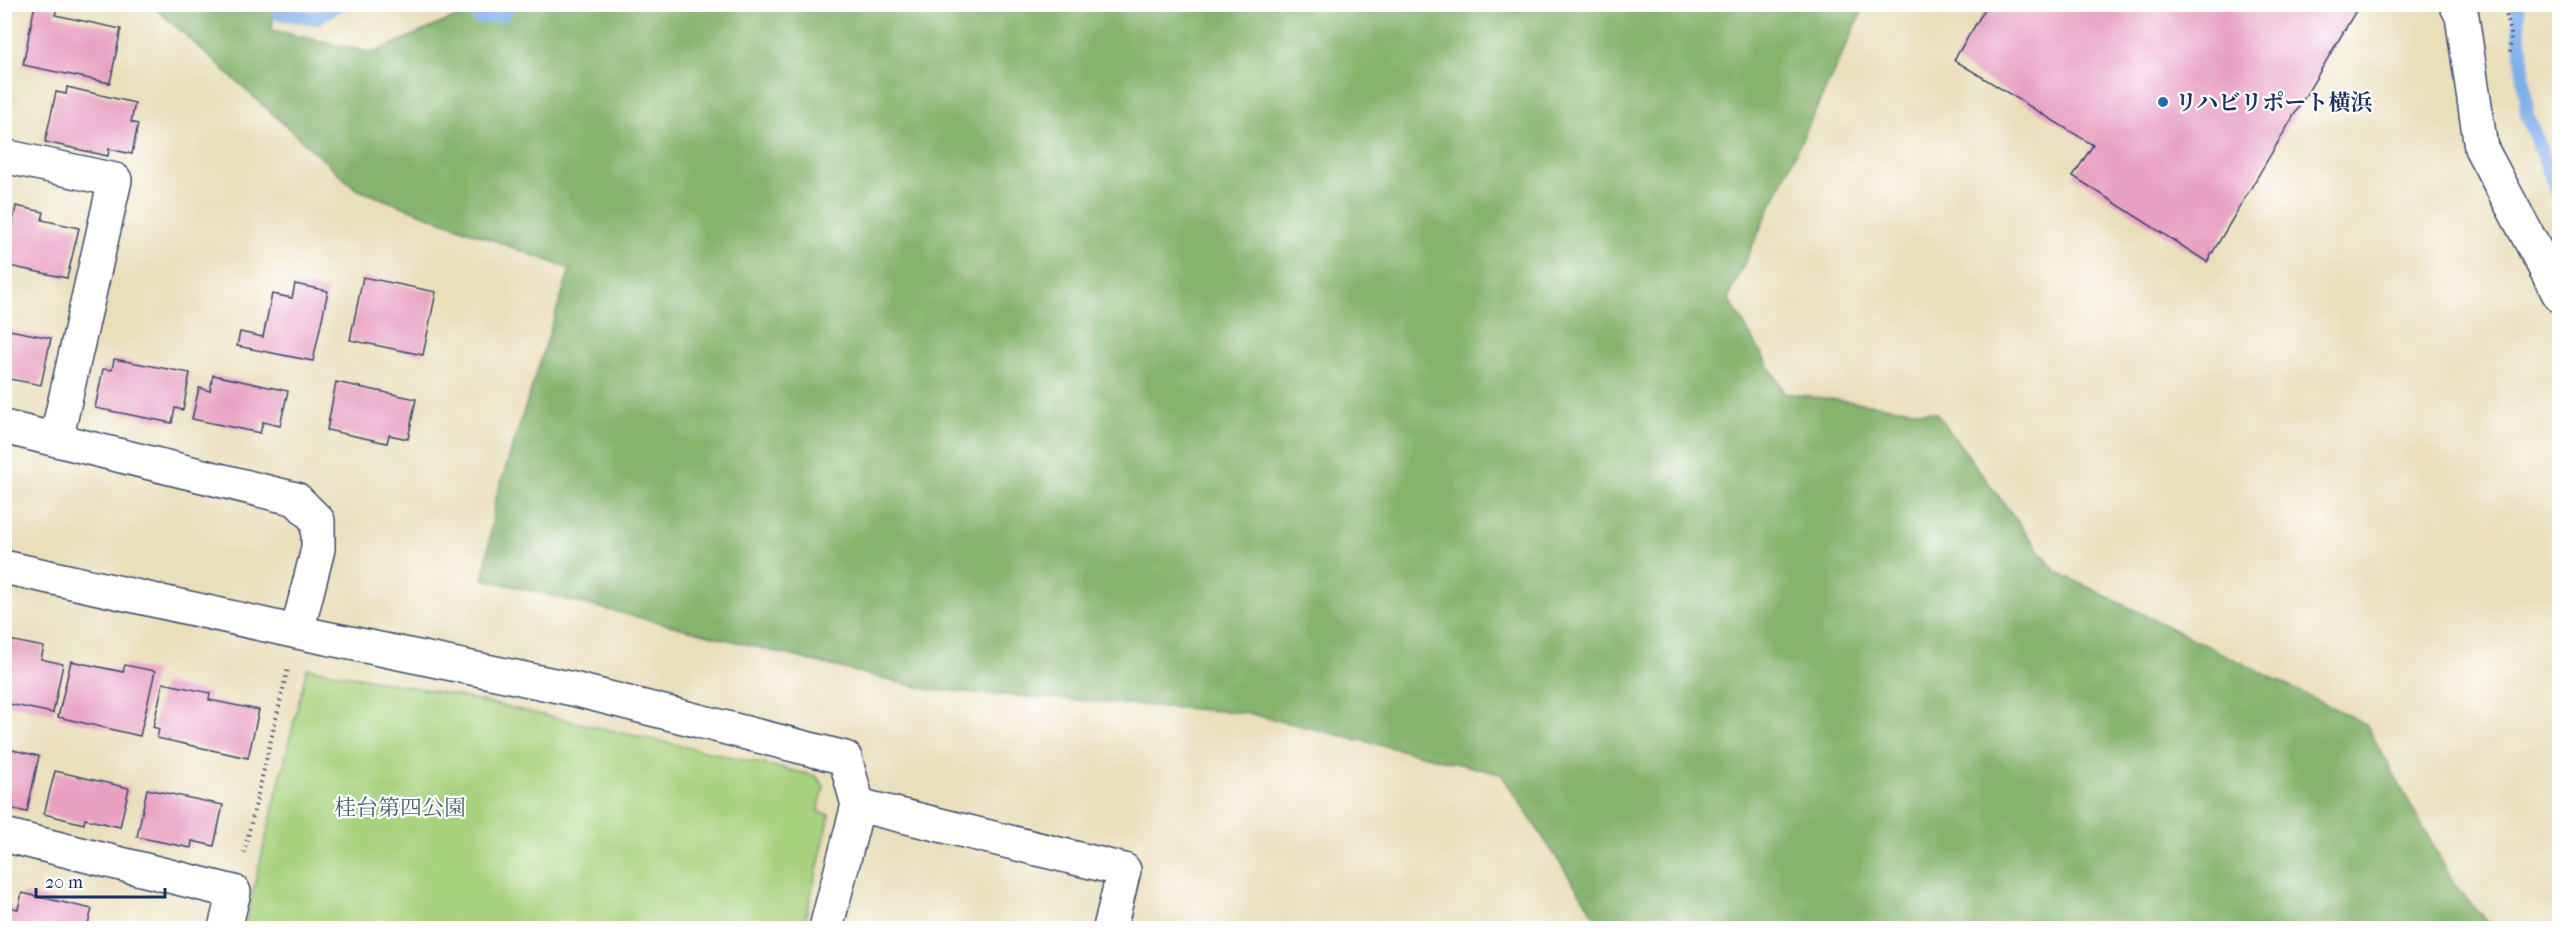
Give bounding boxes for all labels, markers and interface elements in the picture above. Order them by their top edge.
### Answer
place label: リハビリポート横浜 [2175,90,2372,116]
marker: リハビリポート横浜 [2156,95,2170,109]
park label: 桂台第四公園 [334,795,466,821]
scale bar [36,861,165,899]
text: 20 m [45,872,83,893]

